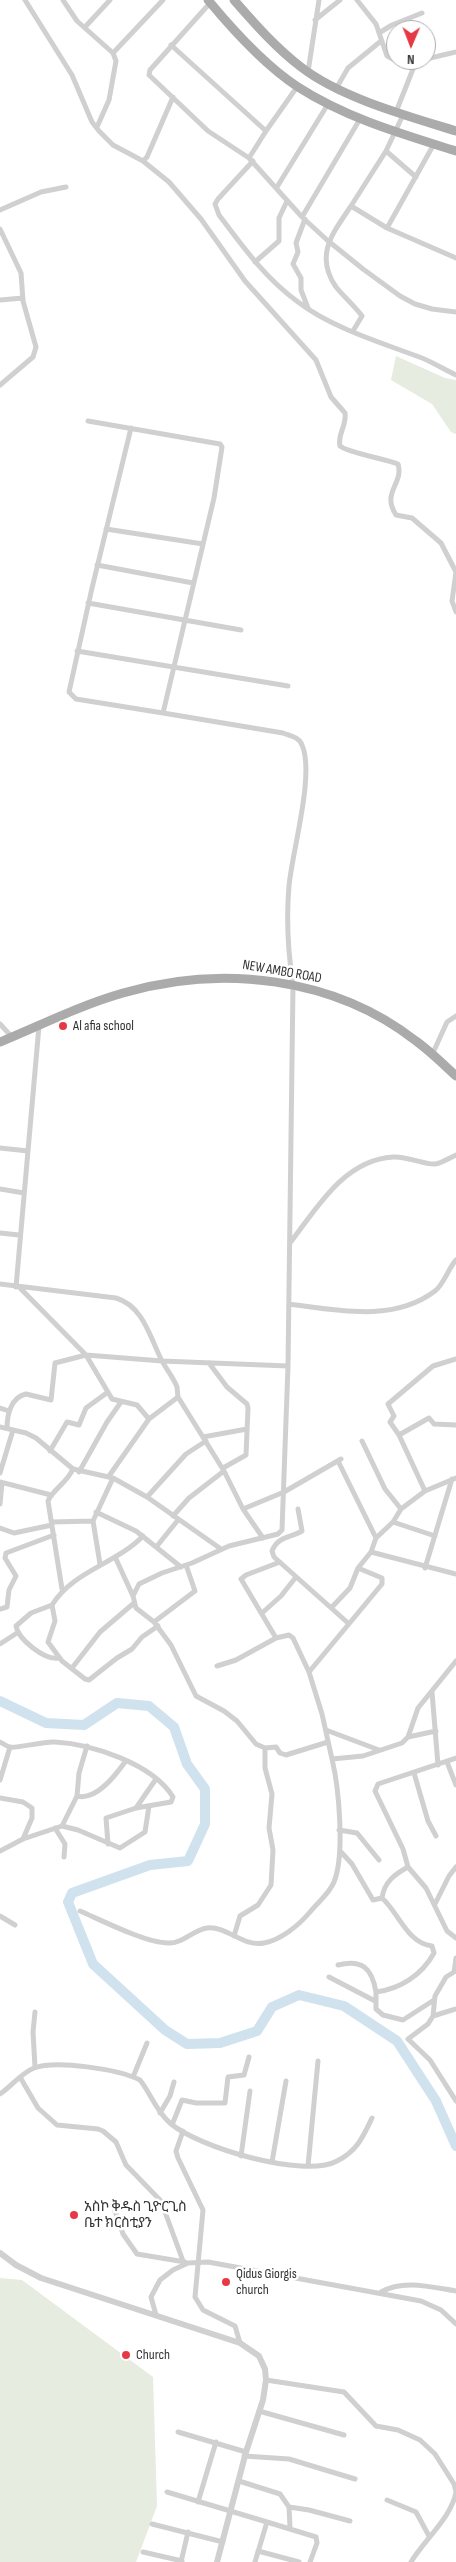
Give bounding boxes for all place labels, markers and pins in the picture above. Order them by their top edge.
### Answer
place label: Al afia school [73,1018,134,1034]
marker: Al afia school [57,1020,69,1032]
place label: አስኮ ቅዱስ ጊዮርጊስ ቤተ ክርስቲያን [84,2199,187,2232]
marker: አስኮ ቅዱስ ጊዮርጊስ ቤተ ክርስቲያን [68,2209,80,2221]
place label: Qidus Giorgis church [236,2266,297,2298]
marker: Qidus Giorgis church [220,2276,232,2288]
place label: Church [136,2347,170,2363]
marker: Church [120,2349,132,2361]

